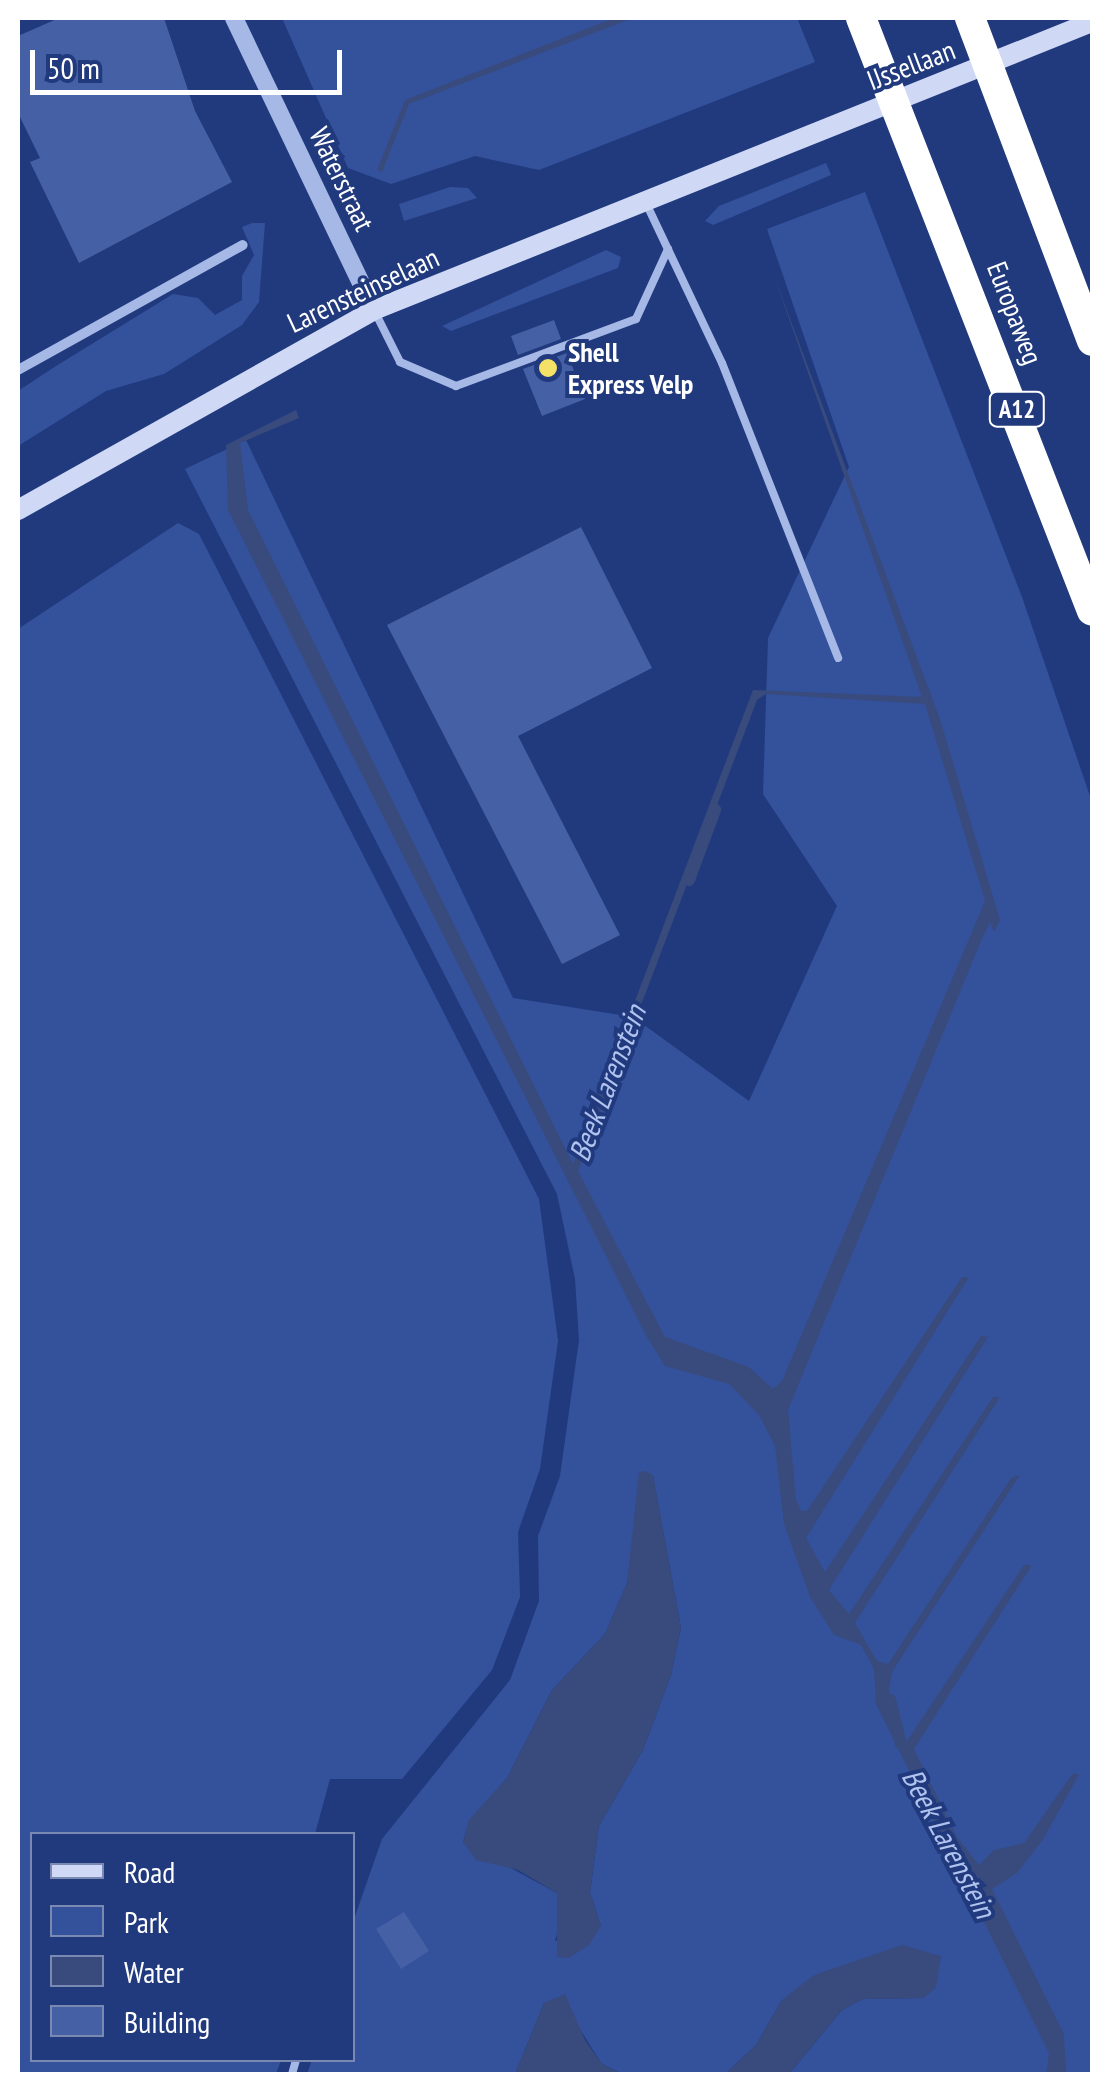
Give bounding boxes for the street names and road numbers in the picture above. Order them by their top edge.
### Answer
street label: IJssellaan [862,33,960,97]
street label: Waterstraat [303,122,381,236]
street label: Larensteinselaan [282,240,444,340]
street label: Europaweg [980,257,1050,369]
road number: A12 [987,389,1047,429]

